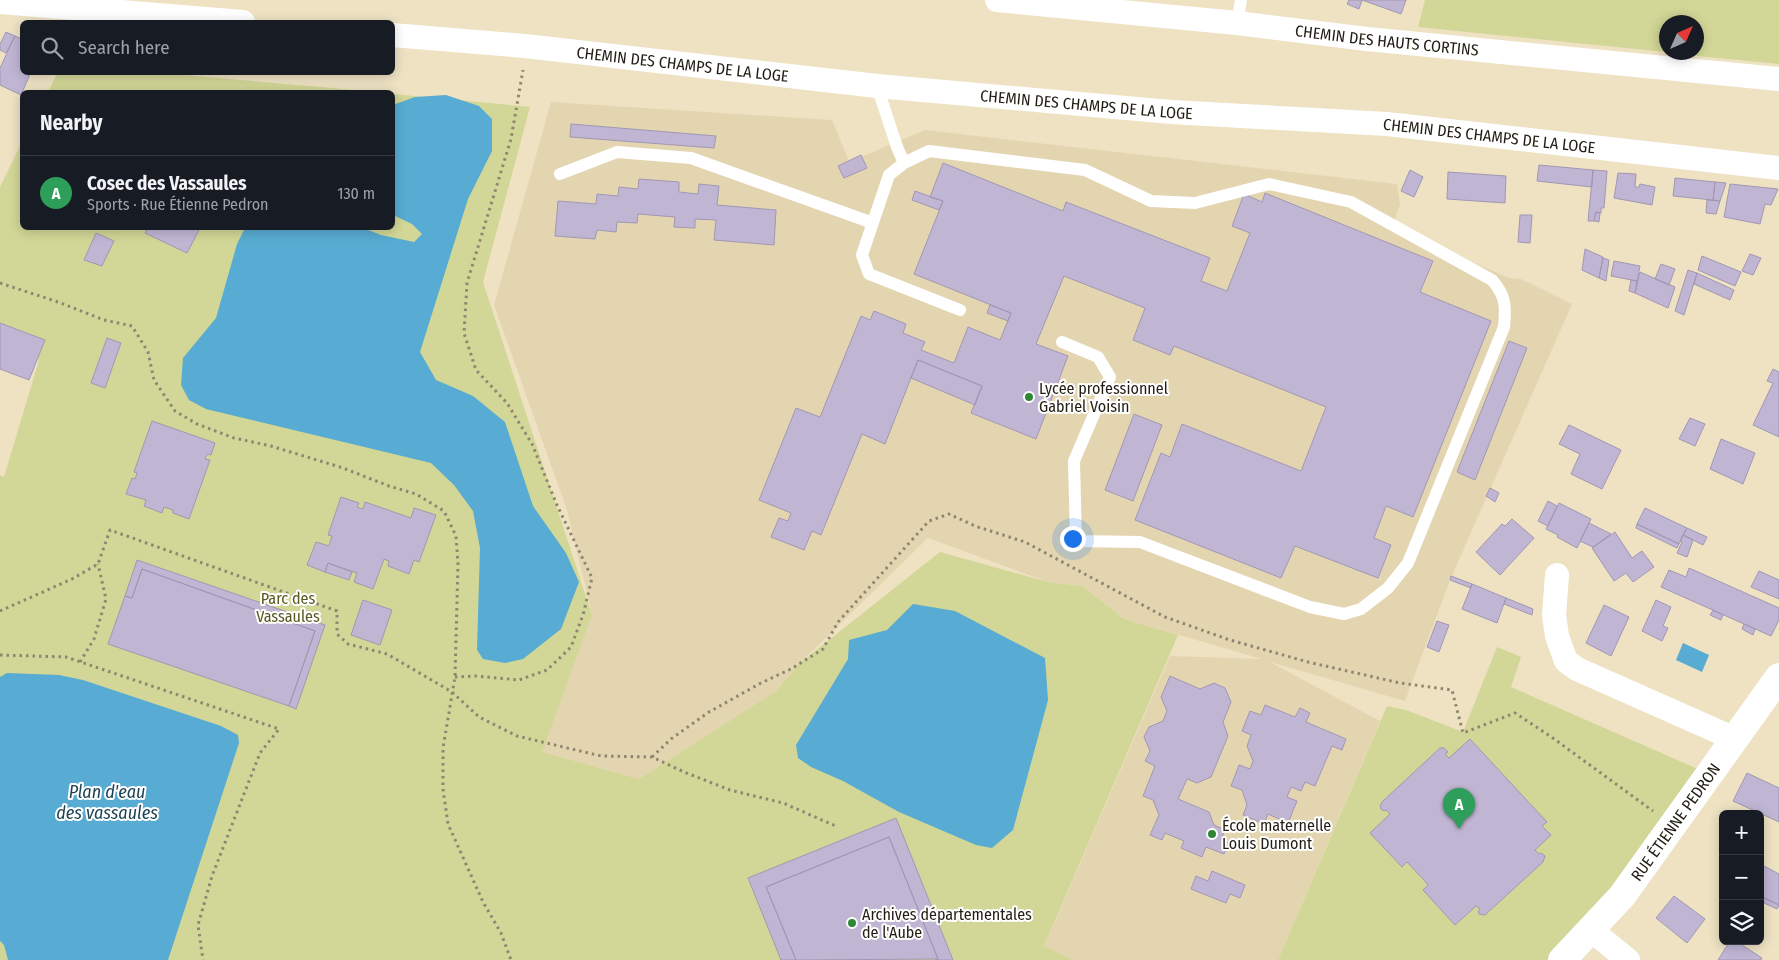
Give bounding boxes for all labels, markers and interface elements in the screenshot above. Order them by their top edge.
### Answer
north arrow [1659,15,1704,60]
search box [20,20,395,75]
street label: CHEMIN DES HAUTS CORTINS [1294,21,1480,59]
icon: search [38,34,66,62]
text: Search here [78,36,170,59]
street label: CHEMIN DES CHAMPS DE LA LOGE [576,42,790,85]
street label: CHEMIN DES CHAMPS DE LA LOGE [979,86,1193,123]
text: Nearby [40,110,102,136]
street label: CHEMIN DES CHAMPS DE LA LOGE [1382,114,1596,157]
text: Cosec des Vassaules [87,172,247,195]
text: A [52,184,60,203]
text: 130 m [337,184,375,203]
text: Sports · Rue Étienne Pedron [87,195,269,214]
place label: Lycée professionnel Gabriel Voisin [1039,379,1168,416]
marker: Lycée professionnel Gabriel Voisin [1023,391,1035,403]
your location [1060,526,1086,552]
park label: Parc des Vassaules [256,589,320,626]
street label: RUE ÉTIENNE PEDRON [1627,759,1724,884]
water label: Plan d'eau des vassaules [56,781,158,824]
pin: A [1443,788,1475,829]
map controls [1719,810,1764,945]
button: + [1719,810,1764,855]
place label: École maternelle Louis Dumont [1222,816,1331,853]
marker: École maternelle Louis Dumont [1206,828,1218,840]
button: − [1719,855,1764,900]
button: layers [1719,900,1764,945]
place label: Archives départementales de l'Aube [862,905,1032,942]
marker: Archives départementales de l'Aube [846,917,858,929]

